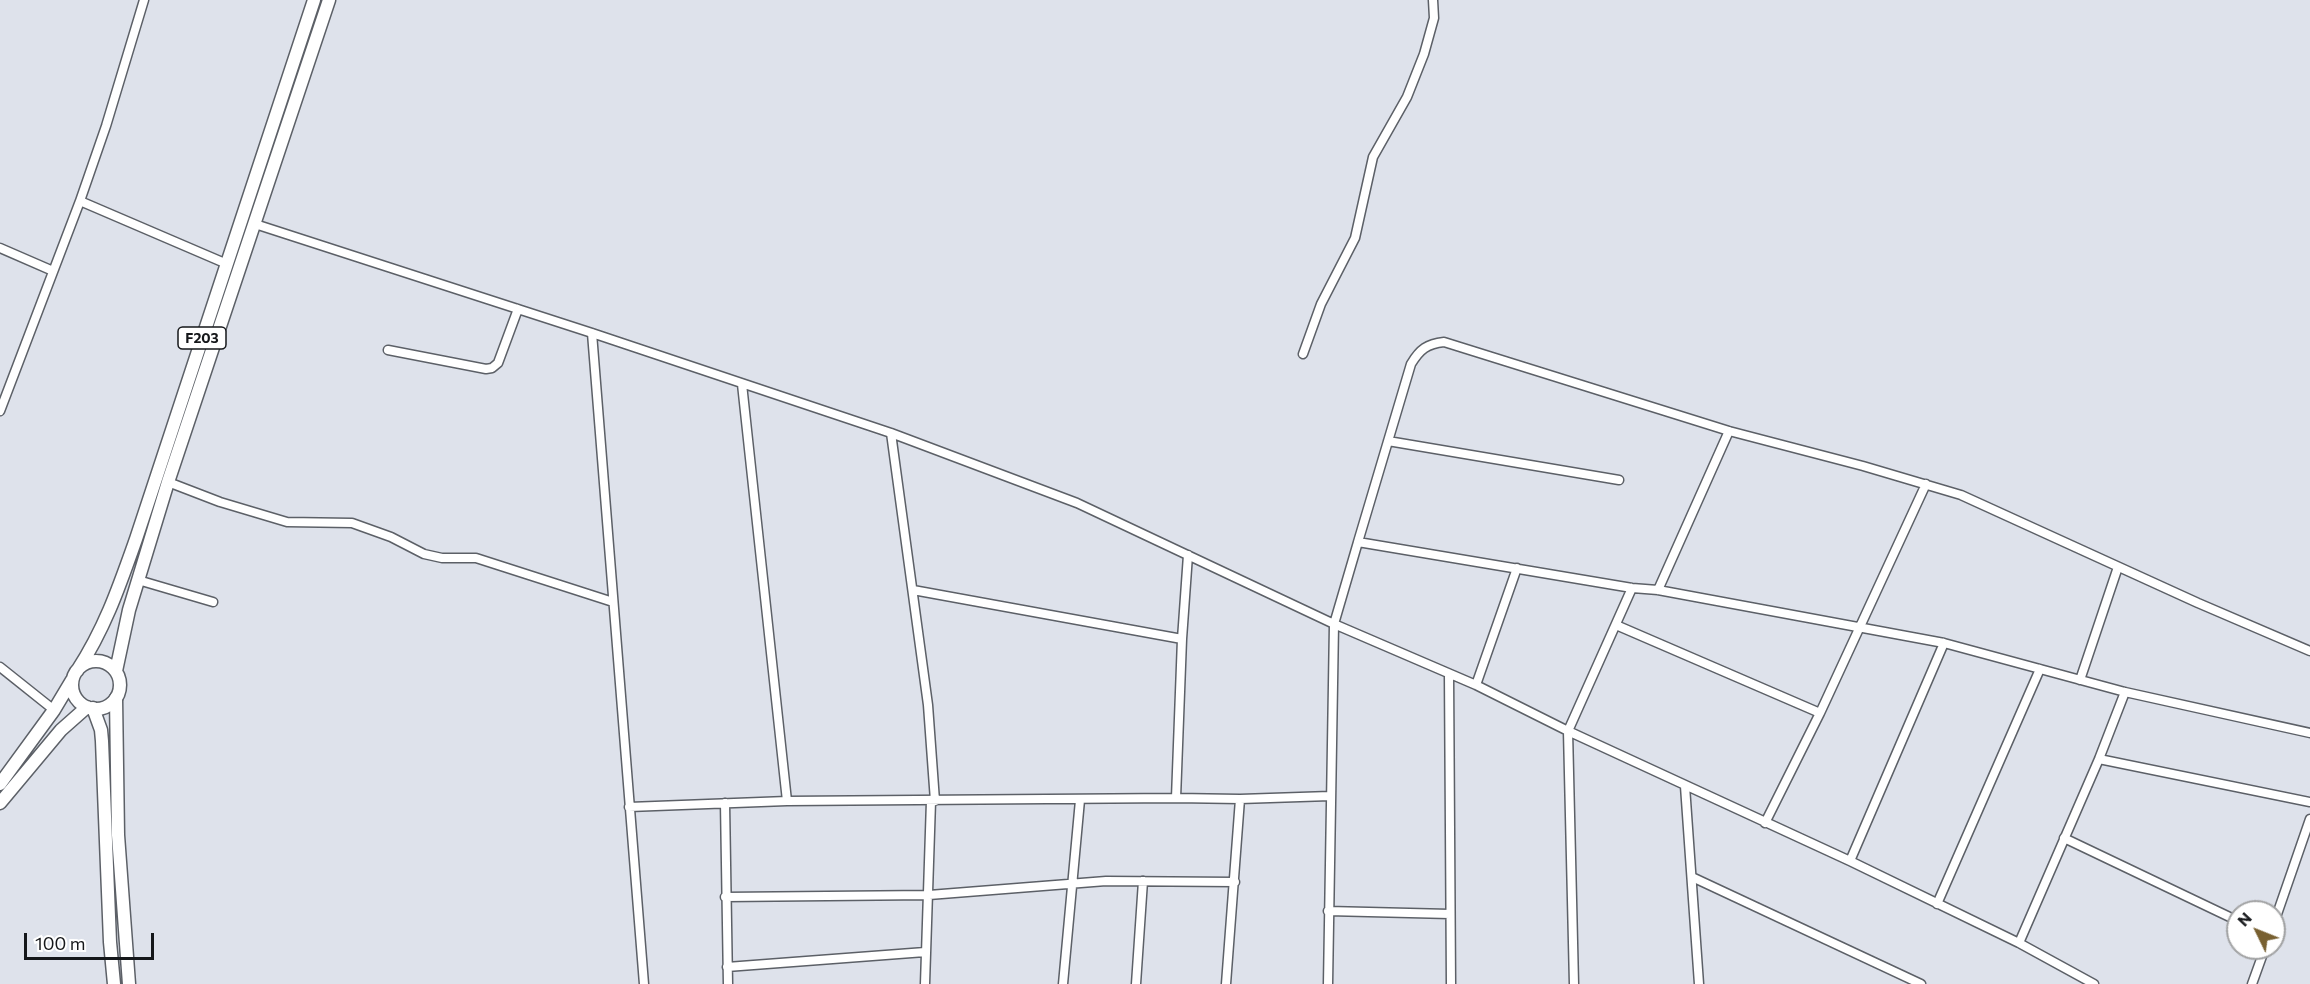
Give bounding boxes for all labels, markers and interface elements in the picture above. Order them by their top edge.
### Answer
road number: F203 [178,327,226,349]
north arrow [2226,900,2286,960]
text: N [2233,908,2255,930]
scale bar [27,921,158,959]
text: 100 m [35,932,85,954]

